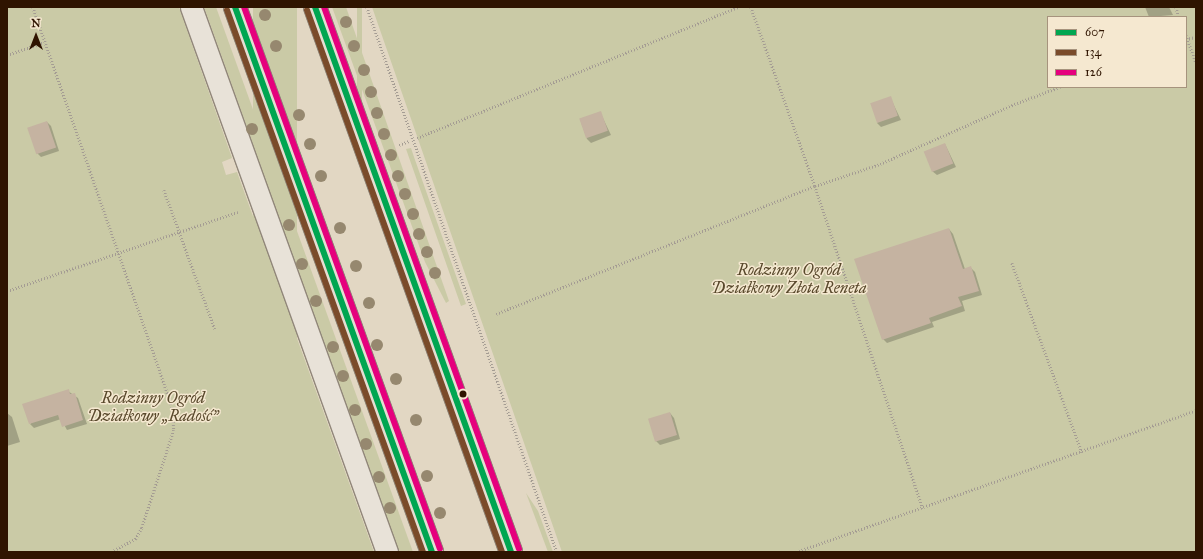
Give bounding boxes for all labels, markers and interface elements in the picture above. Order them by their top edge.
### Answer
north arrow [16,16,56,56]
legend [1047,16,1187,88]
text: N [31,17,41,30]
text: 607 [1085,25,1105,39]
text: 134 [1085,45,1101,59]
text: 126 [1085,65,1102,79]
park label: Rodzinny Ogród Działkowy Złota Reneta [711,260,867,298]
park label: Rodzinny Ogród Działkowy „Radość” [88,388,218,426]
unlabelled marker [458,389,468,399]

